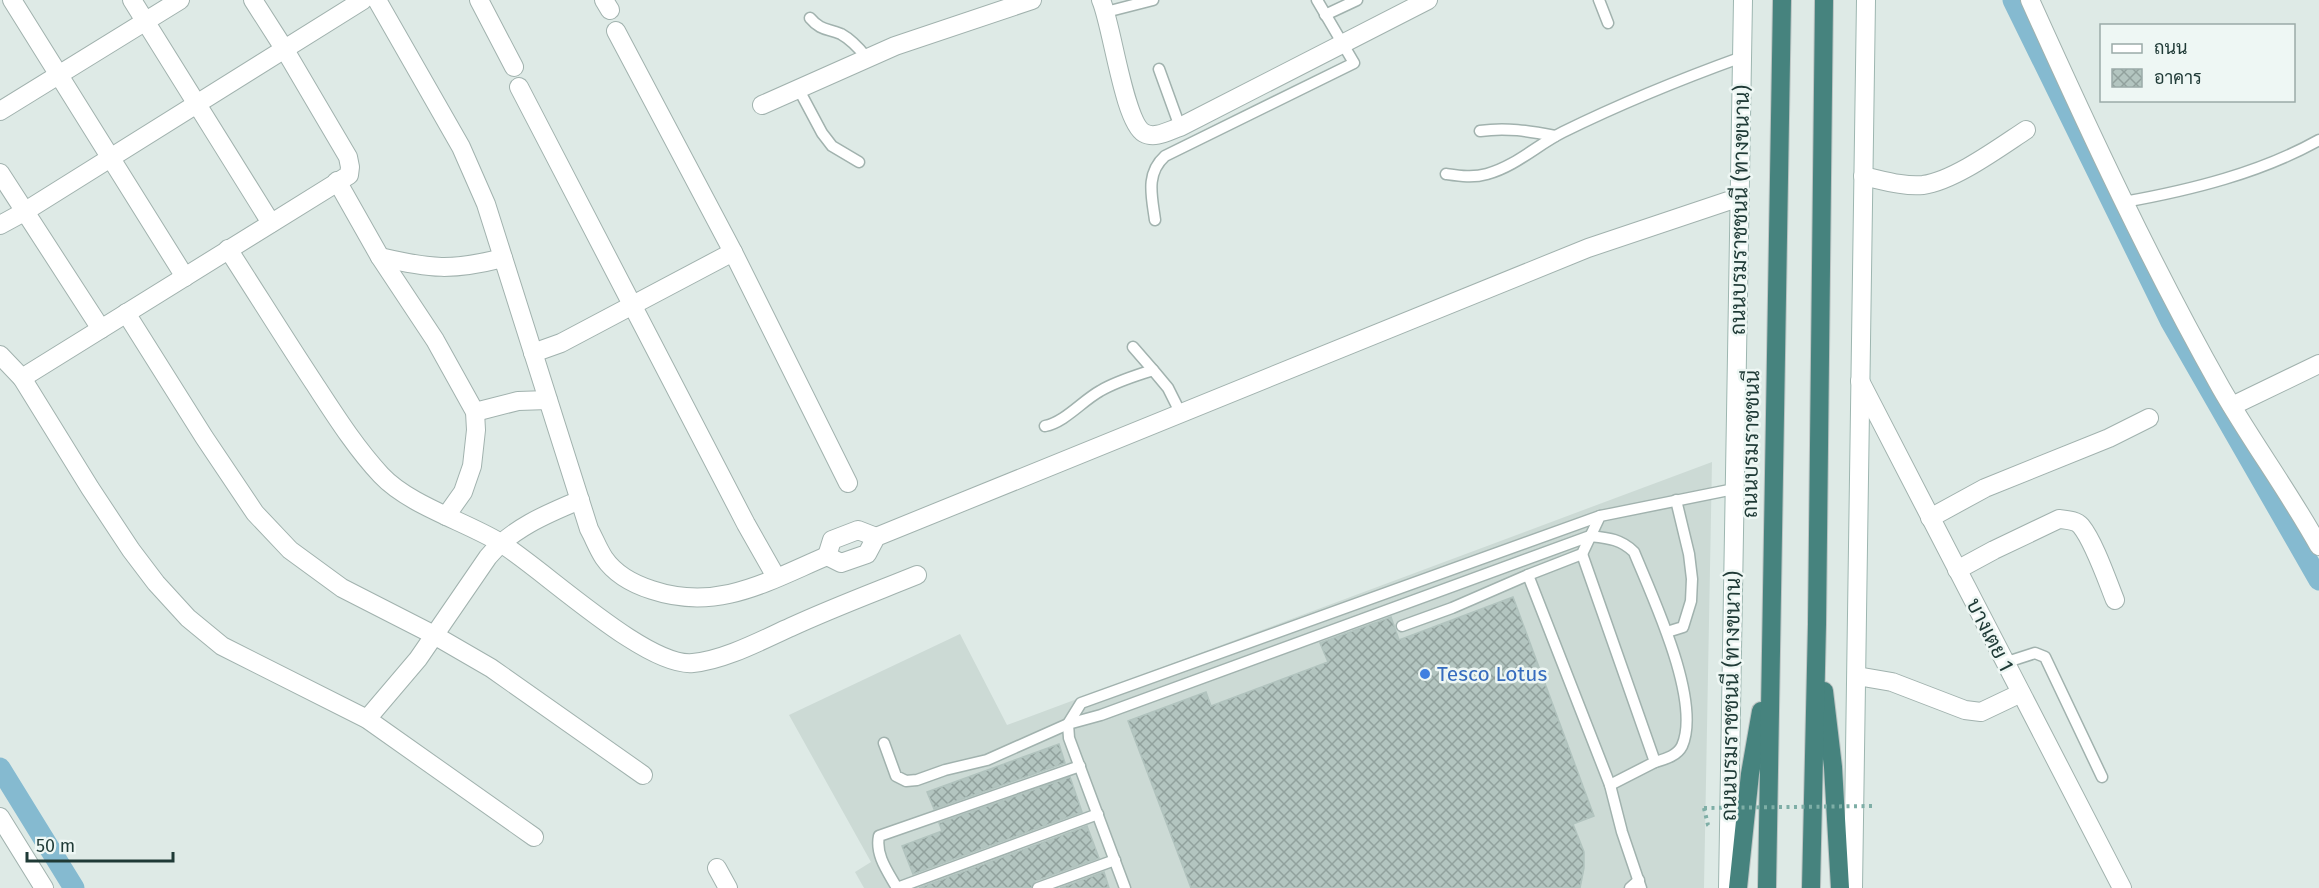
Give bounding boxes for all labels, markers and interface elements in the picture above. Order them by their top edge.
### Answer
legend [2100,24,2295,102]
text: ถนน [2154,37,2187,59]
text: อาคาร [2154,67,2202,89]
street label: ถนนบรมราชชนนี (ทางขนาน) [1725,85,1755,335]
street label: ถนนบรมราชชนนี [1737,370,1765,518]
street label: ถนนบรมราชชนนี (ทางขนาน) [1716,571,1746,821]
street label: บางเตย 1 [1960,594,2020,676]
place label: Tesco Lotus [1437,661,1547,687]
marker: Tesco Lotus [1418,667,1432,681]
scale bar [27,825,172,863]
text: 50 m [36,835,75,857]

